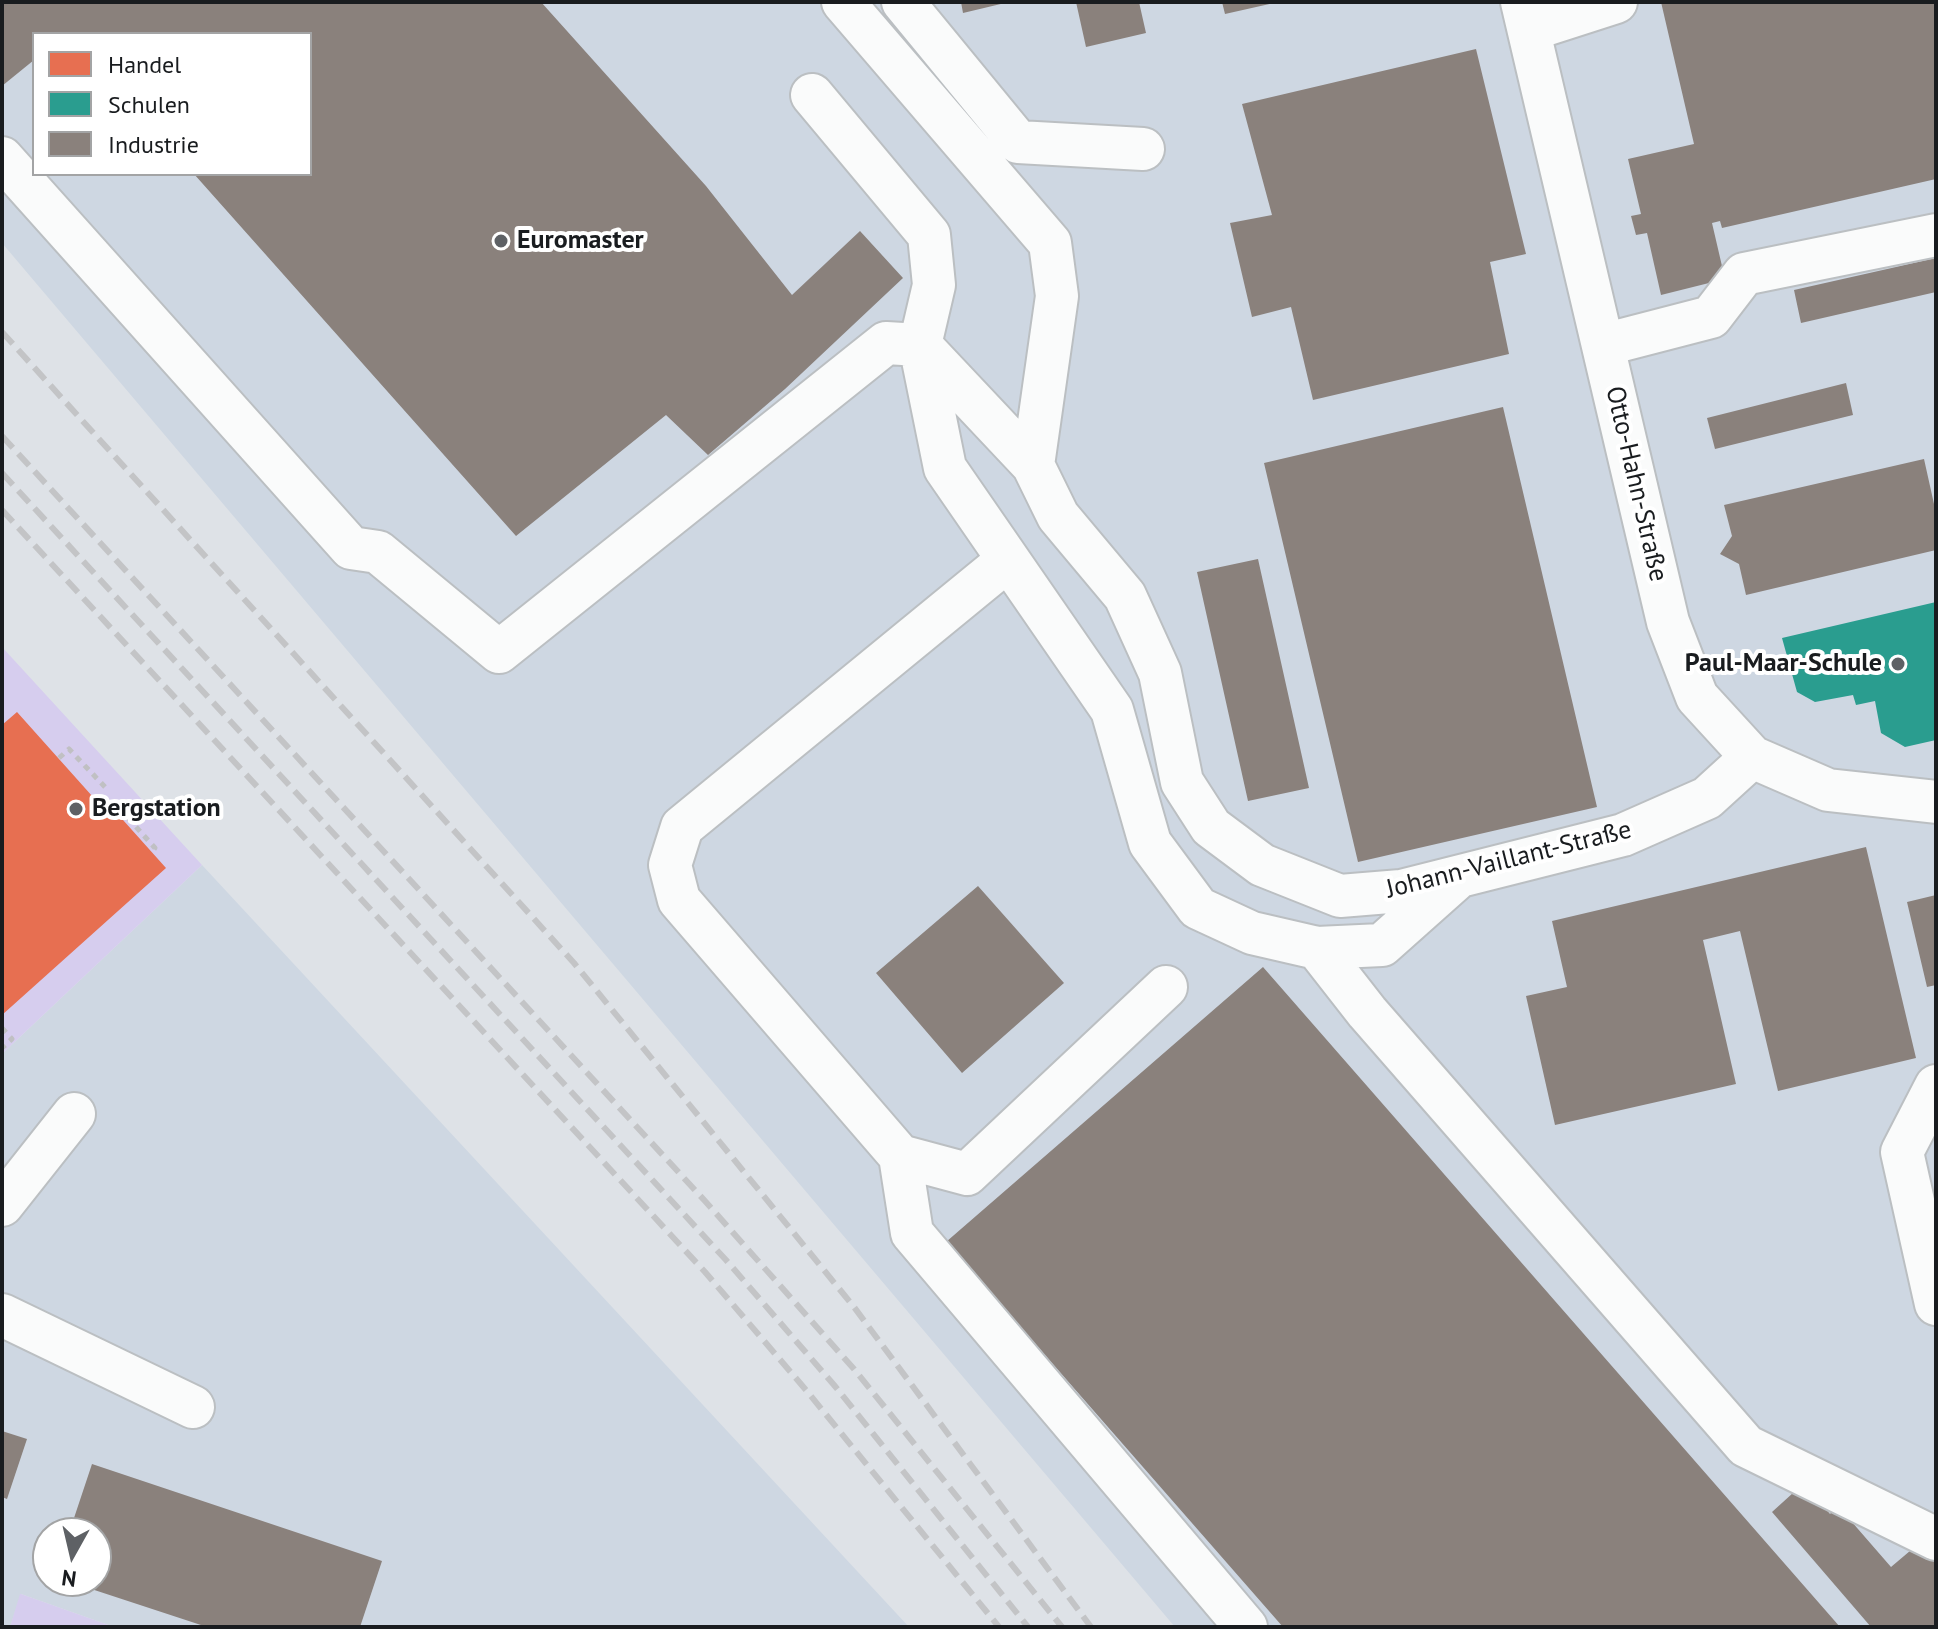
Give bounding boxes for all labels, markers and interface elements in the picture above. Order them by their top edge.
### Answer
legend [32,32,312,176]
text: Handel [108,49,181,80]
text: Schulen [108,89,190,120]
text: Industrie [108,129,199,160]
place label: Euromaster [517,225,644,257]
marker: Euromaster [492,232,510,250]
street label: Otto-Hahn-Straße [1598,383,1674,585]
place label: Paul-Maar-Schule [1685,648,1882,680]
marker: Paul-Maar-Schule [1889,655,1907,673]
place label: Bergstation [92,793,221,825]
marker: Bergstation [67,800,85,818]
street label: Johann-Vaillant-Straße [1383,814,1635,906]
north arrow [32,1517,112,1597]
text: N [60,1564,78,1594]

